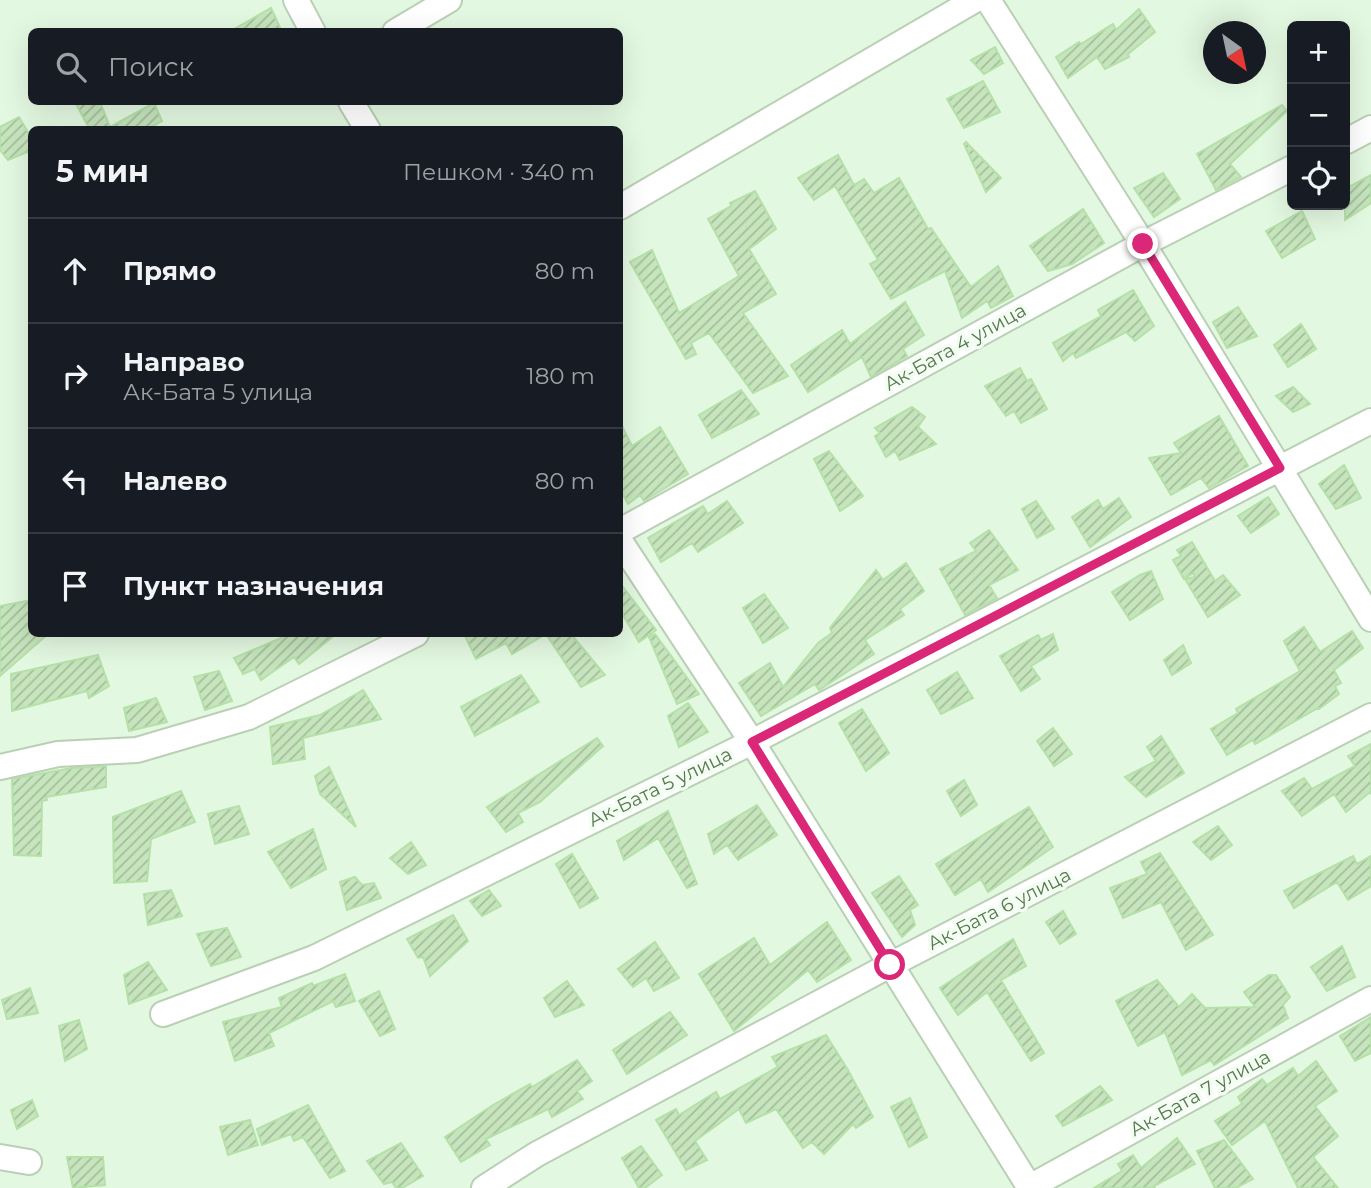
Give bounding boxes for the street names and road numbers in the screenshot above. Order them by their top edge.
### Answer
street label: Ак-Бата 4 улица [880,298,1030,396]
street label: Ак-Бата 5 улица [584,742,736,832]
street label: Ак-Бата 6 улица [923,863,1075,955]
street label: Ак-Бата 7 улица [1126,1045,1274,1141]

